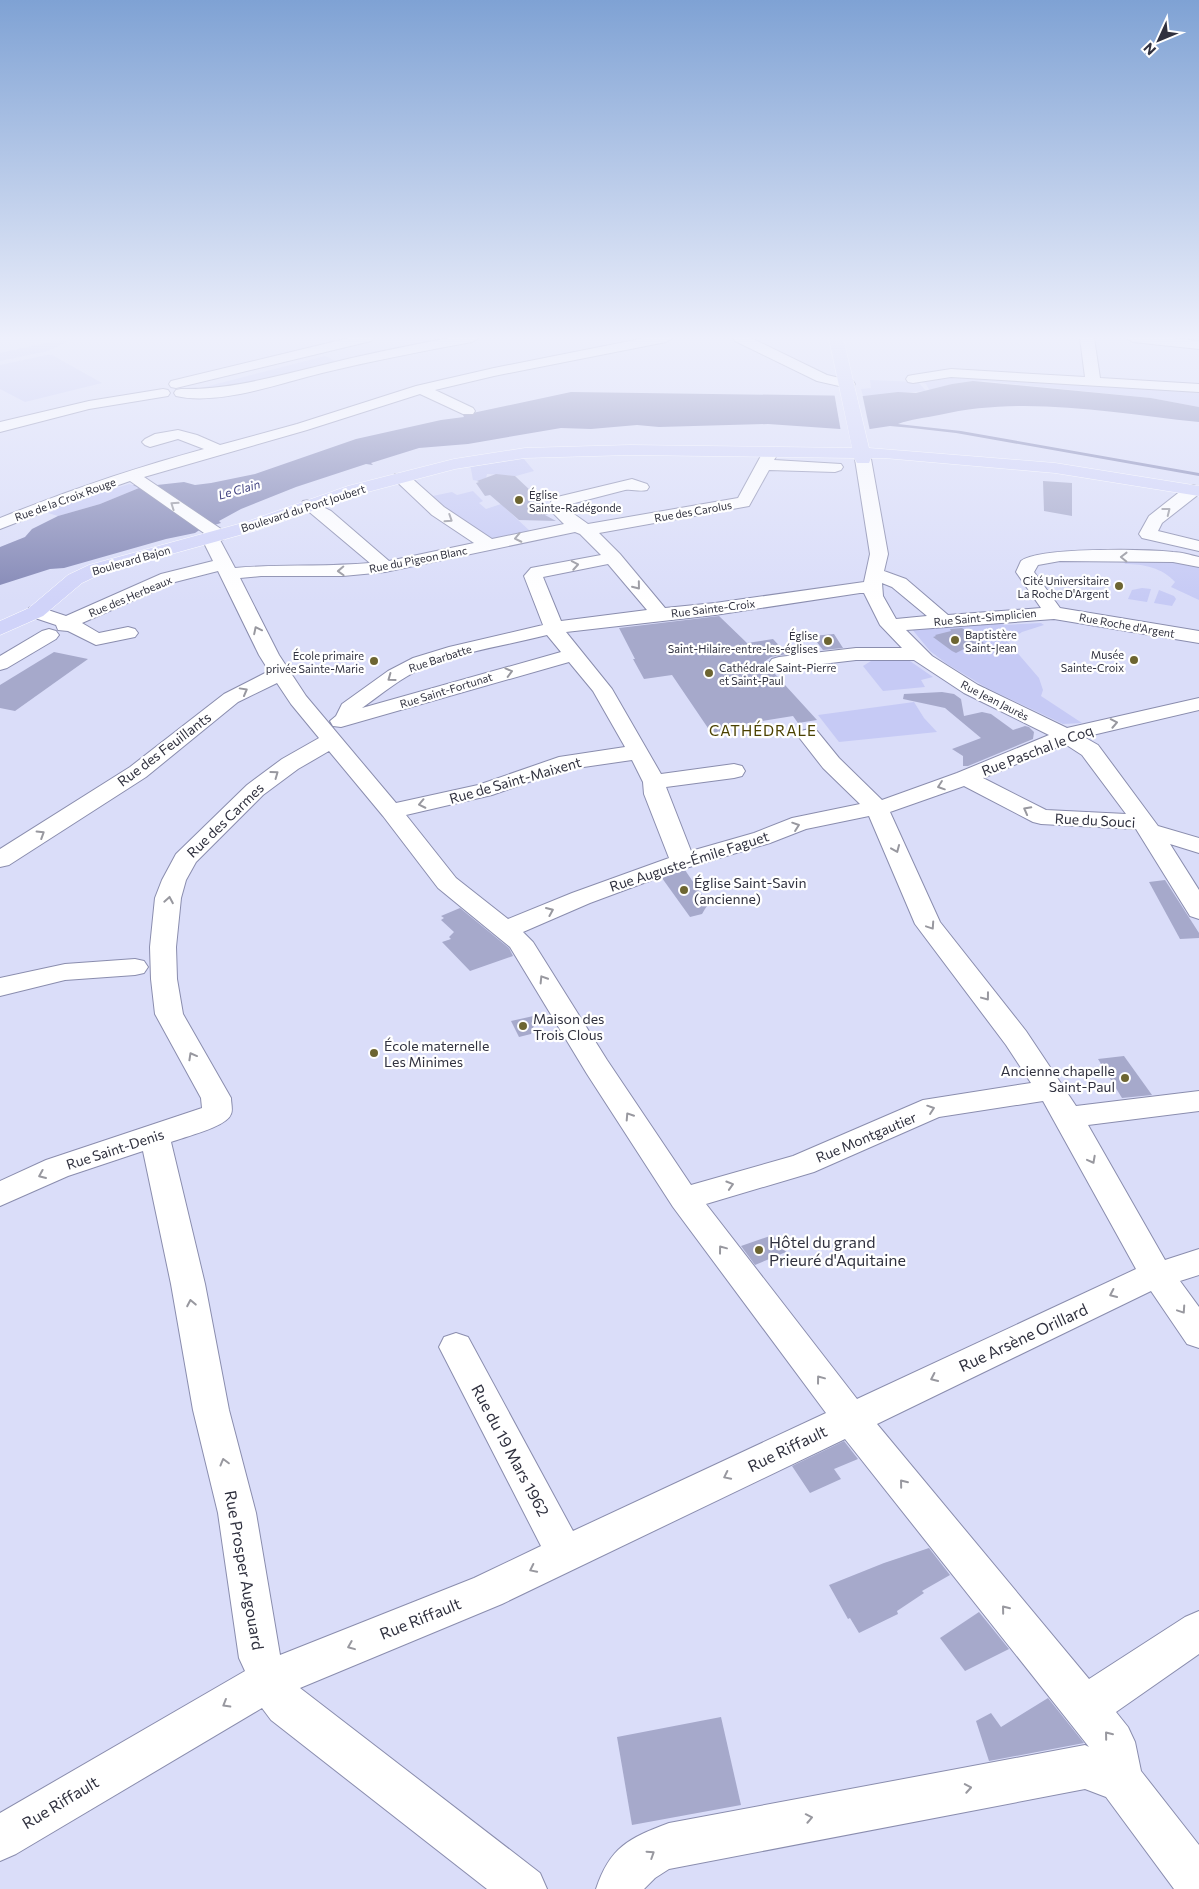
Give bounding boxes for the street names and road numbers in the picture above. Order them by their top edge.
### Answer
street label: Rue de la Croix Rouge [13,475,118,523]
street label: Boulevard du Pont Joubert [239,482,368,535]
street label: Rue des Carolus [653,498,733,524]
street label: Boulevard Bajon [90,543,172,577]
street label: Rue du Pigeon Blanc [368,543,468,575]
street label: Rue des Herbeaux [86,573,174,619]
street label: Rue Sainte-Croix [670,596,756,620]
street label: Rue Saint-Simplicien [933,606,1037,628]
street label: Rue Roche d'Argent [1078,610,1176,640]
street label: Rue Barbatte [407,642,473,674]
street label: Rue Saint-Fortunat [398,670,494,710]
street label: Rue Jean Jaurès [958,677,1031,724]
street label: Rue des Feuillants [114,708,214,790]
street label: Rue Paschal le Coq [979,721,1095,779]
street label: Rue de Saint-Maixent [447,753,583,807]
street label: Rue des Carmes [183,779,267,861]
street label: Rue du Souci [1054,809,1136,831]
street label: Rue Auguste-Émile Faguet [607,827,771,895]
street label: Rue Montgautier [813,1108,919,1166]
street label: Rue Saint-Denis [64,1125,166,1173]
street label: Rue Arsène Orillard [956,1299,1090,1375]
street label: Rue du 19 Mars 1962 [468,1381,554,1519]
street label: Rue Riffault [744,1420,830,1475]
street label: Rue Prosper Augouard [222,1489,268,1651]
street label: Rue Riffault [377,1593,464,1643]
street label: Rue Riffault [18,1771,102,1832]

